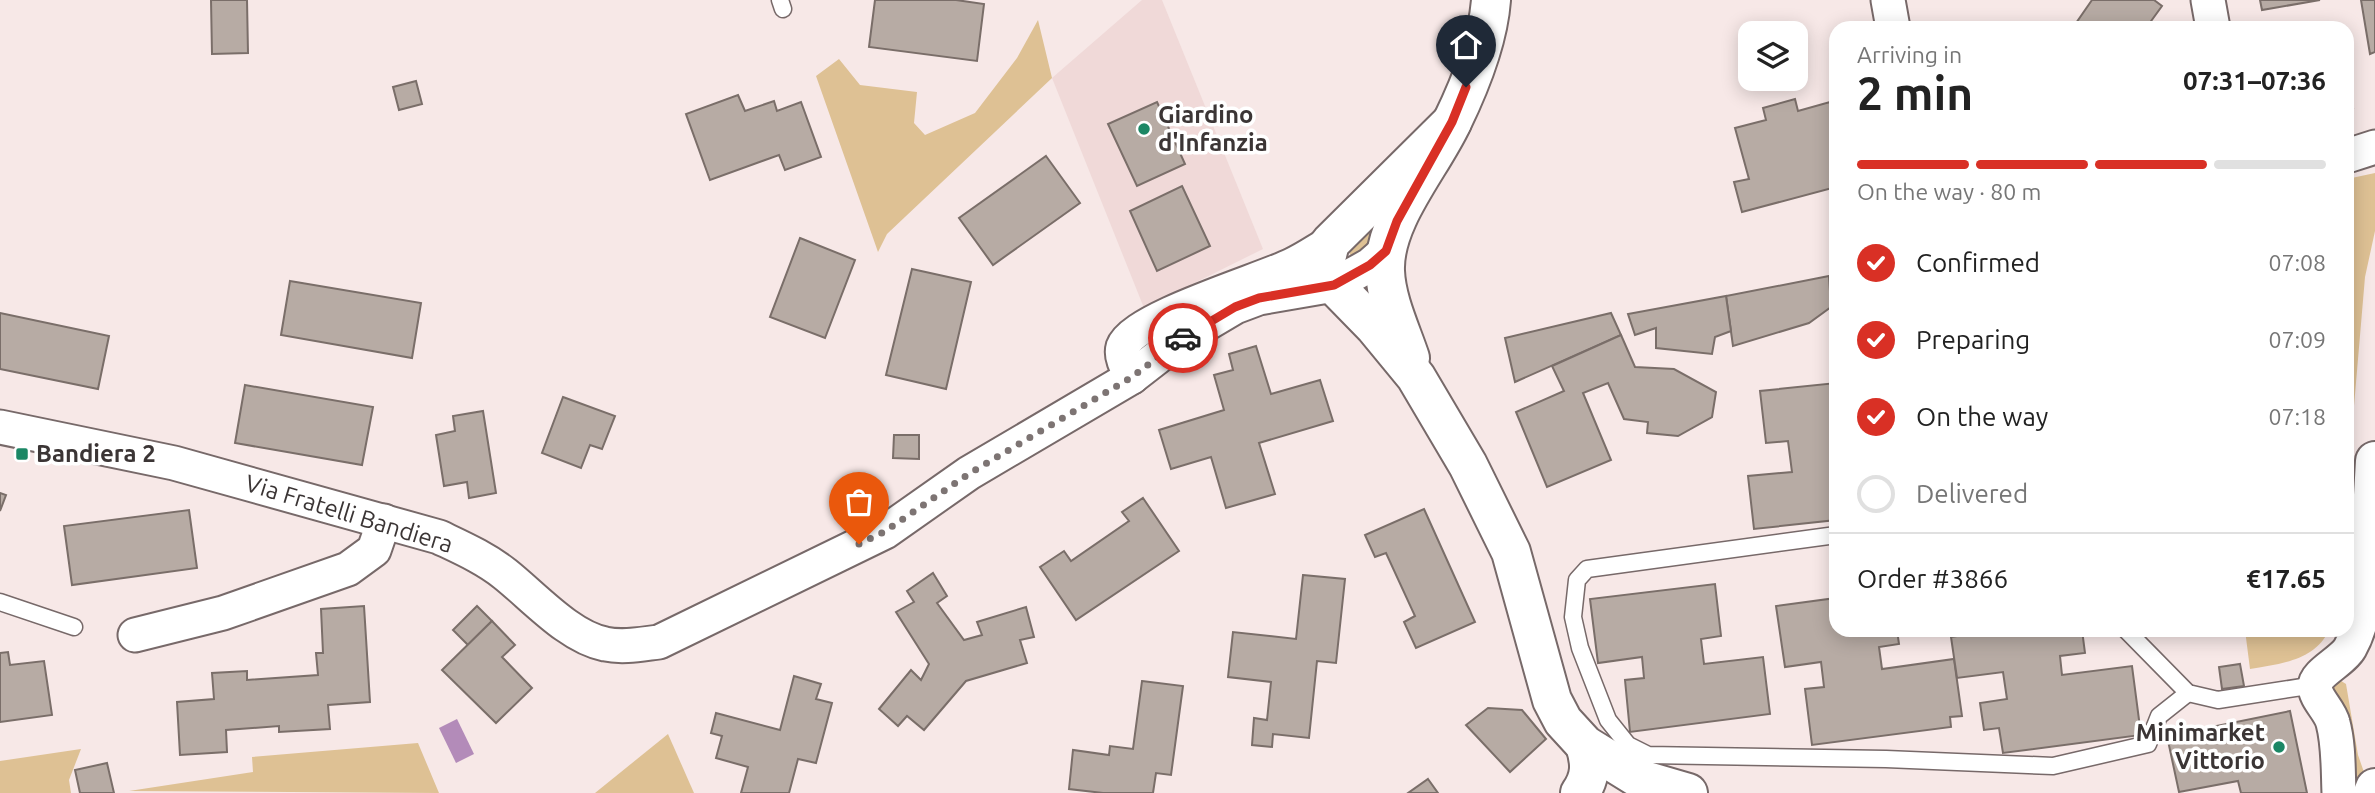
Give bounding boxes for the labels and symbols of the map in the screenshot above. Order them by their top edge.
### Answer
pin [1436,15,1496,87]
place label: Giardino d'Infanzia [1158,101,1268,156]
marker: Giardino d'Infanzia [1136,121,1152,137]
courier [1148,303,1218,373]
place label: Bandiera 2 [36,440,156,467]
marker: Bandiera 2 [14,446,30,462]
street label: Via Fratelli Bandiera [242,469,456,558]
pin [829,472,889,544]
place label: Minimarket Vittorio [2136,719,2265,774]
marker: Minimarket Vittorio [2271,739,2287,755]

